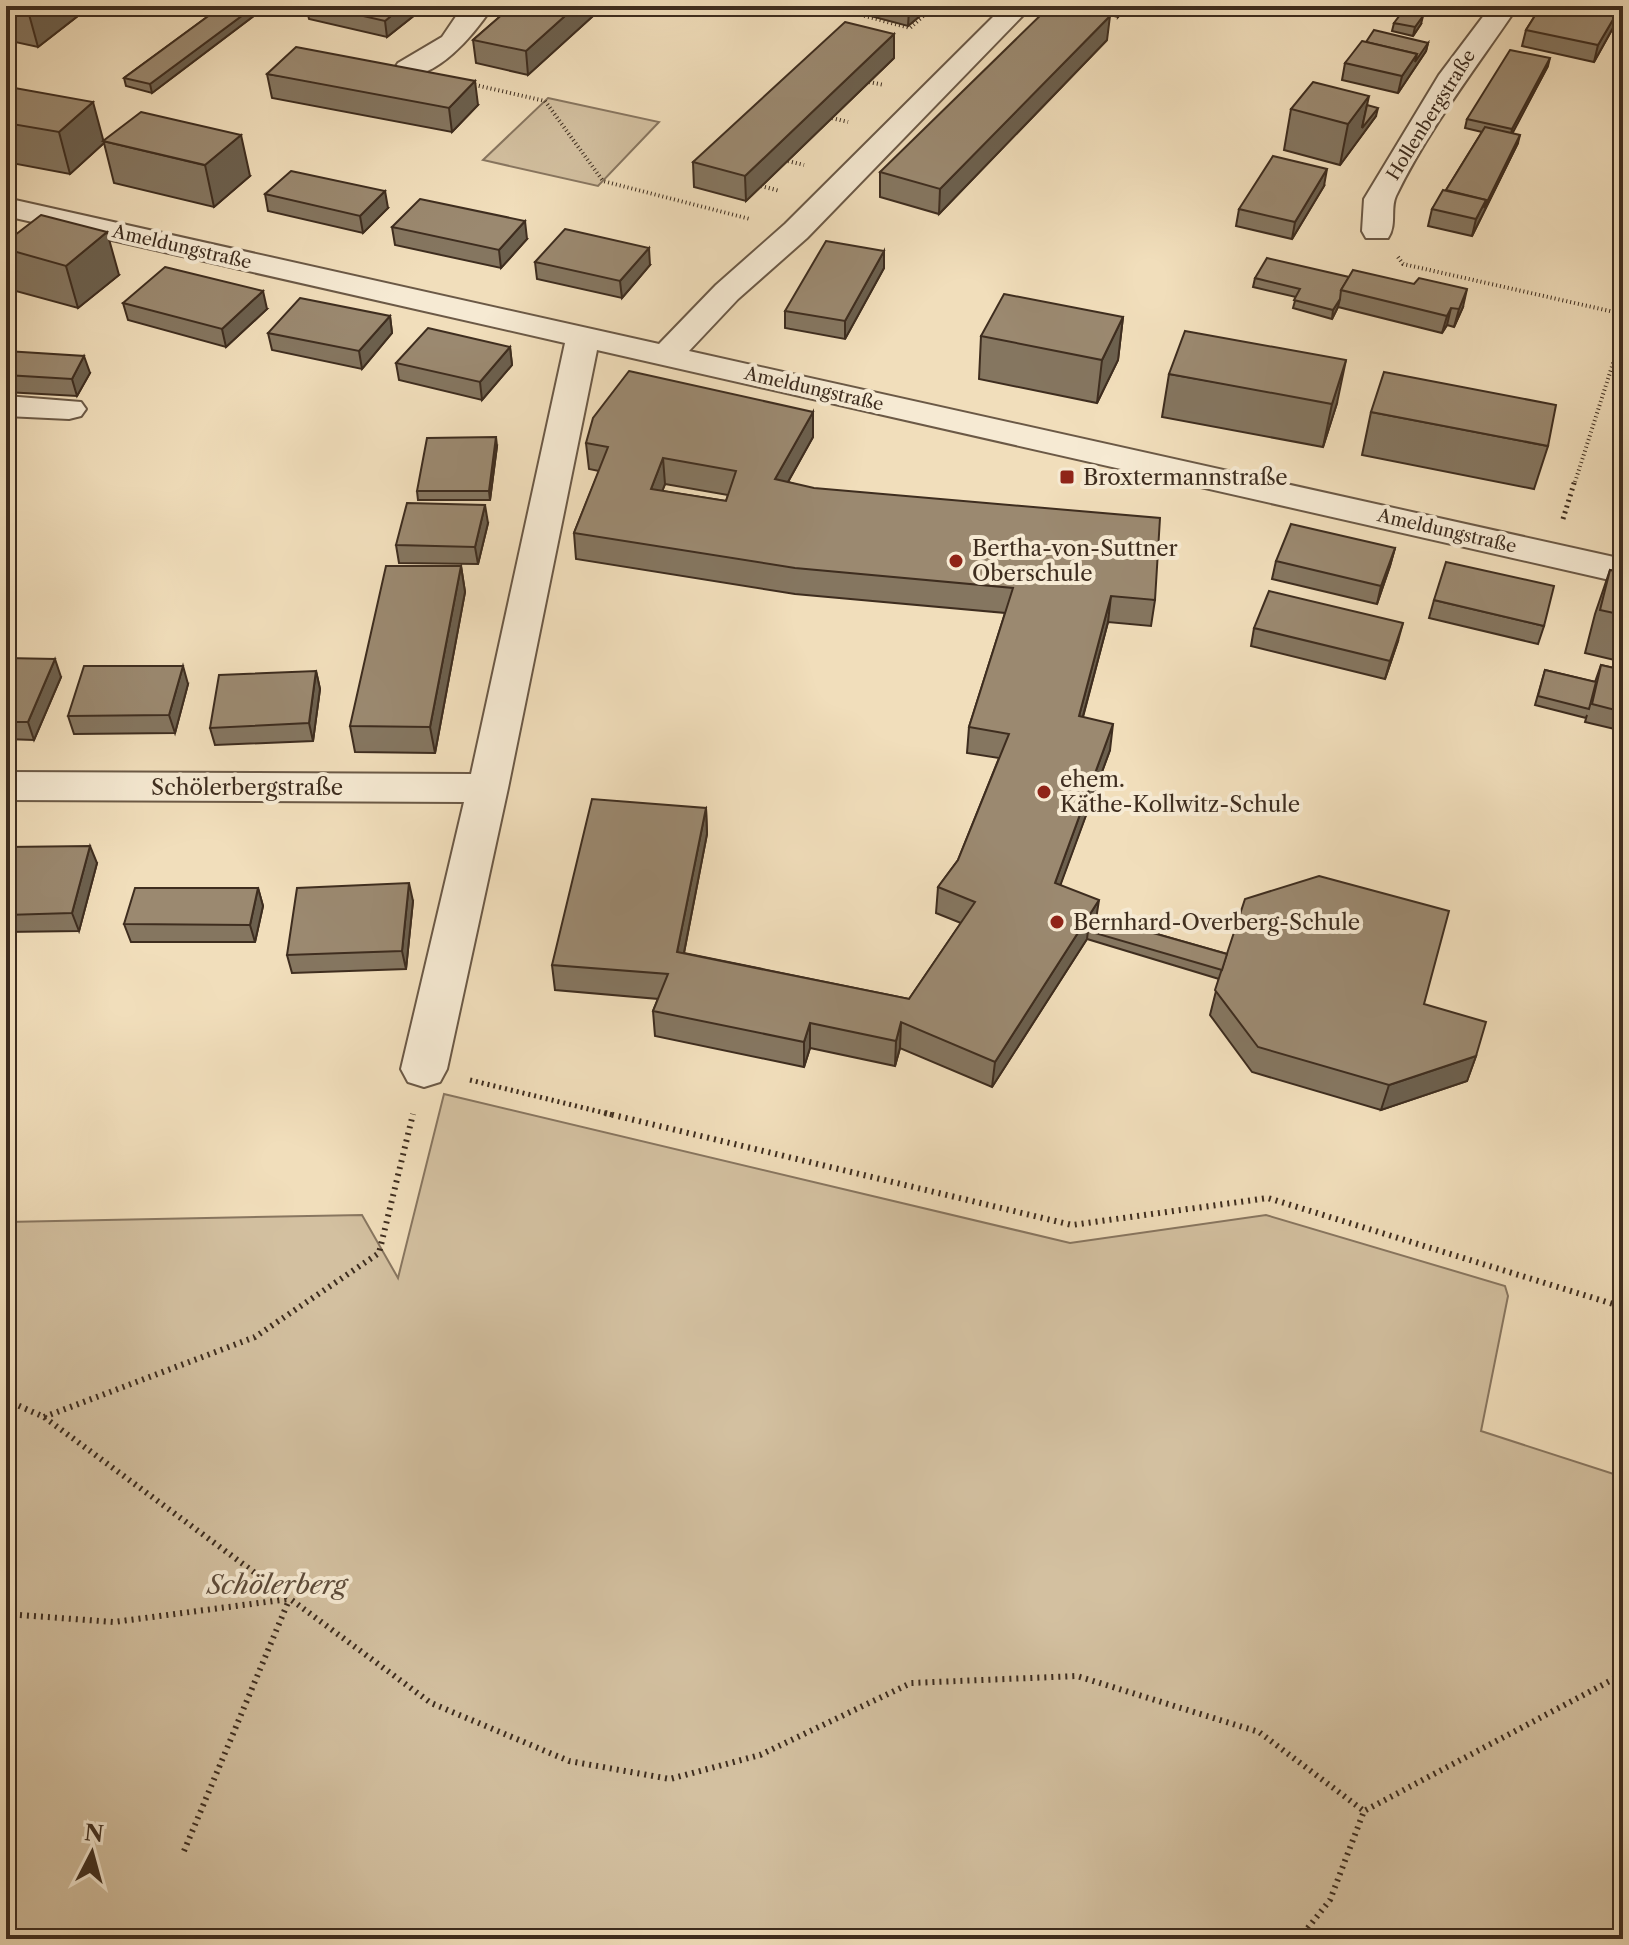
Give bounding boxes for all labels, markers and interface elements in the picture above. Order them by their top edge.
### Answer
street label: Hollenbergstraße [1382,46,1480,184]
street label: Ameldungstraße [109,220,254,274]
street label: Ameldungstraße [741,362,886,416]
place label: Broxtermannstraße [1083,464,1288,491]
marker: Broxtermannstraße [1058,468,1076,486]
street label: Ameldungstraße [1374,504,1519,558]
place label: Bertha-von-Suttner Oberschule [972,535,1178,587]
marker: Bertha-von-Suttner Oberschule [947,552,965,570]
place label: ehem. Käthe-Kollwitz-Schule [1060,766,1300,818]
street label: Schölerbergstraße [151,774,343,801]
marker: ehem. Käthe-Kollwitz-Schule [1035,783,1053,801]
place label: Bernhard-Overberg-Schule [1073,909,1360,936]
marker: Bernhard-Overberg-Schule [1048,913,1066,931]
park label: Schölerberg [205,1569,350,1601]
north arrow [52,1813,132,1893]
text: N [83,1819,105,1848]

